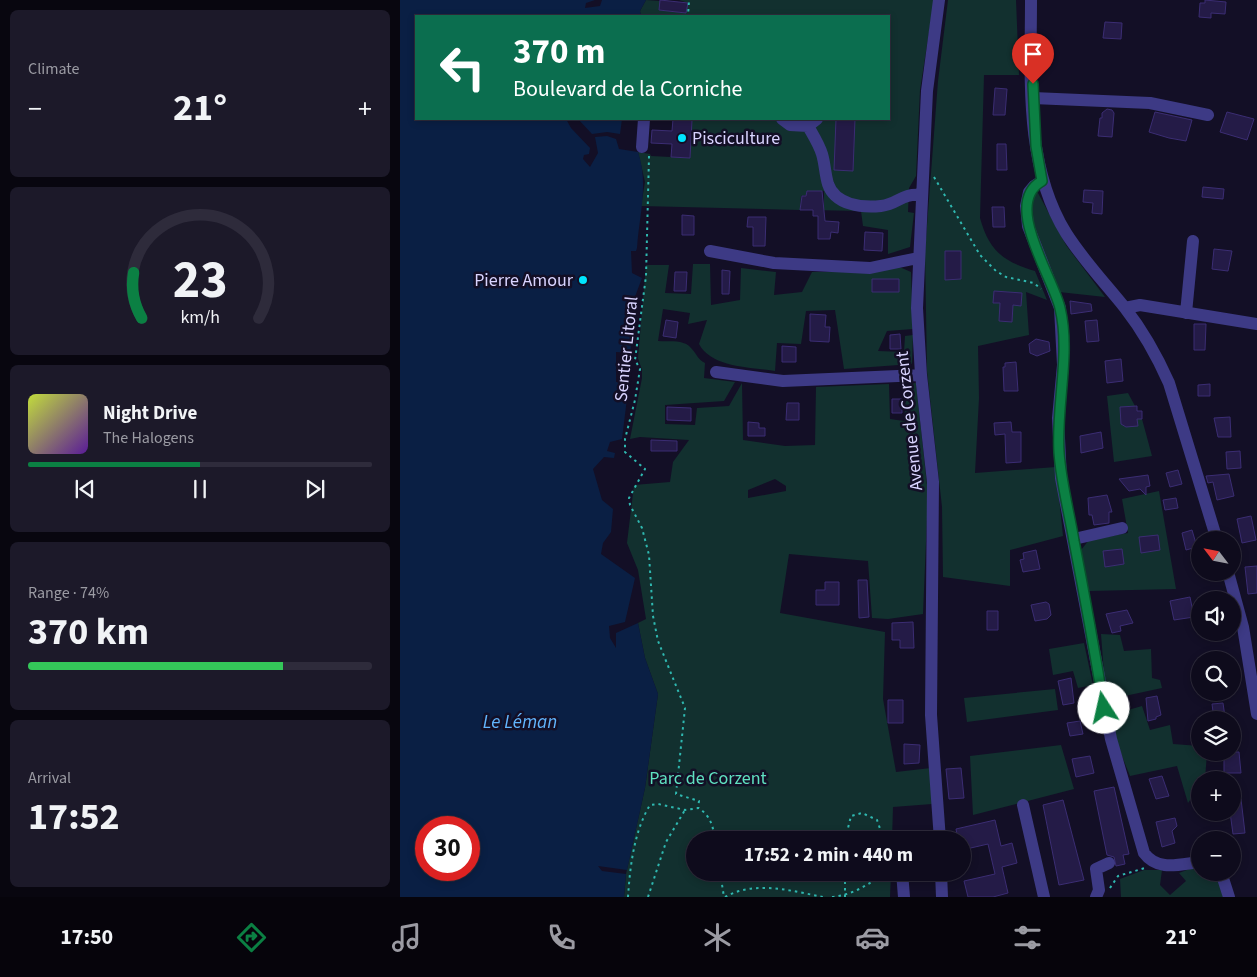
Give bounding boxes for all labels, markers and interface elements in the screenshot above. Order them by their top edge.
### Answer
text: 370 m [513,27,605,77]
pin [1012,33,1054,84]
icon: left [430,35,495,100]
icon: arrive [1019,40,1047,68]
text: Climate [28,58,79,80]
text: Boulevard de la Corniche [513,73,743,105]
text: 21° [173,81,227,135]
text: − [28,89,42,129]
text: + [358,89,372,129]
place label: Pisciculture [692,126,780,151]
marker: Pisciculture [676,132,688,144]
text: 23 [173,244,227,318]
place label: Pierre Amour [474,268,574,293]
marker: Pierre Amour [577,274,589,286]
street label: Sentier Litoral [609,295,644,403]
text: km/h [180,305,220,330]
street label: Avenue de Corzent [890,350,929,492]
text: Night Drive [103,400,197,427]
text: The Halogens [103,427,194,449]
icon: previous [71,475,99,503]
icon: pause [186,475,214,503]
icon: next [301,475,329,503]
north arrow [1191,531,1241,581]
map controls [1191,531,1241,881]
text: Range · 74% [28,582,109,604]
button: sound [1191,591,1241,641]
text: 370 km [28,605,149,659]
button: search [1191,651,1241,701]
position arrow [1077,681,1129,733]
water label: Le Léman [483,709,557,736]
button: layers [1191,711,1241,761]
park label: Parc de Corzent [649,766,767,791]
text: Arrival [28,767,71,789]
button: + [1191,771,1241,821]
text: 17:52 [28,790,120,844]
speed limit sign: 30 [415,816,480,881]
button: − [1191,831,1241,881]
text: 17:52 · 2 min · 440 m [744,842,913,869]
icon: directions [234,920,269,955]
icon: music [389,920,424,955]
icon: phone [544,920,579,955]
icon: climate [700,920,735,955]
icon: car [855,920,890,955]
icon: filters [1010,920,1045,955]
text: 17:50 [60,921,113,953]
text: 21° [1166,921,1197,953]

